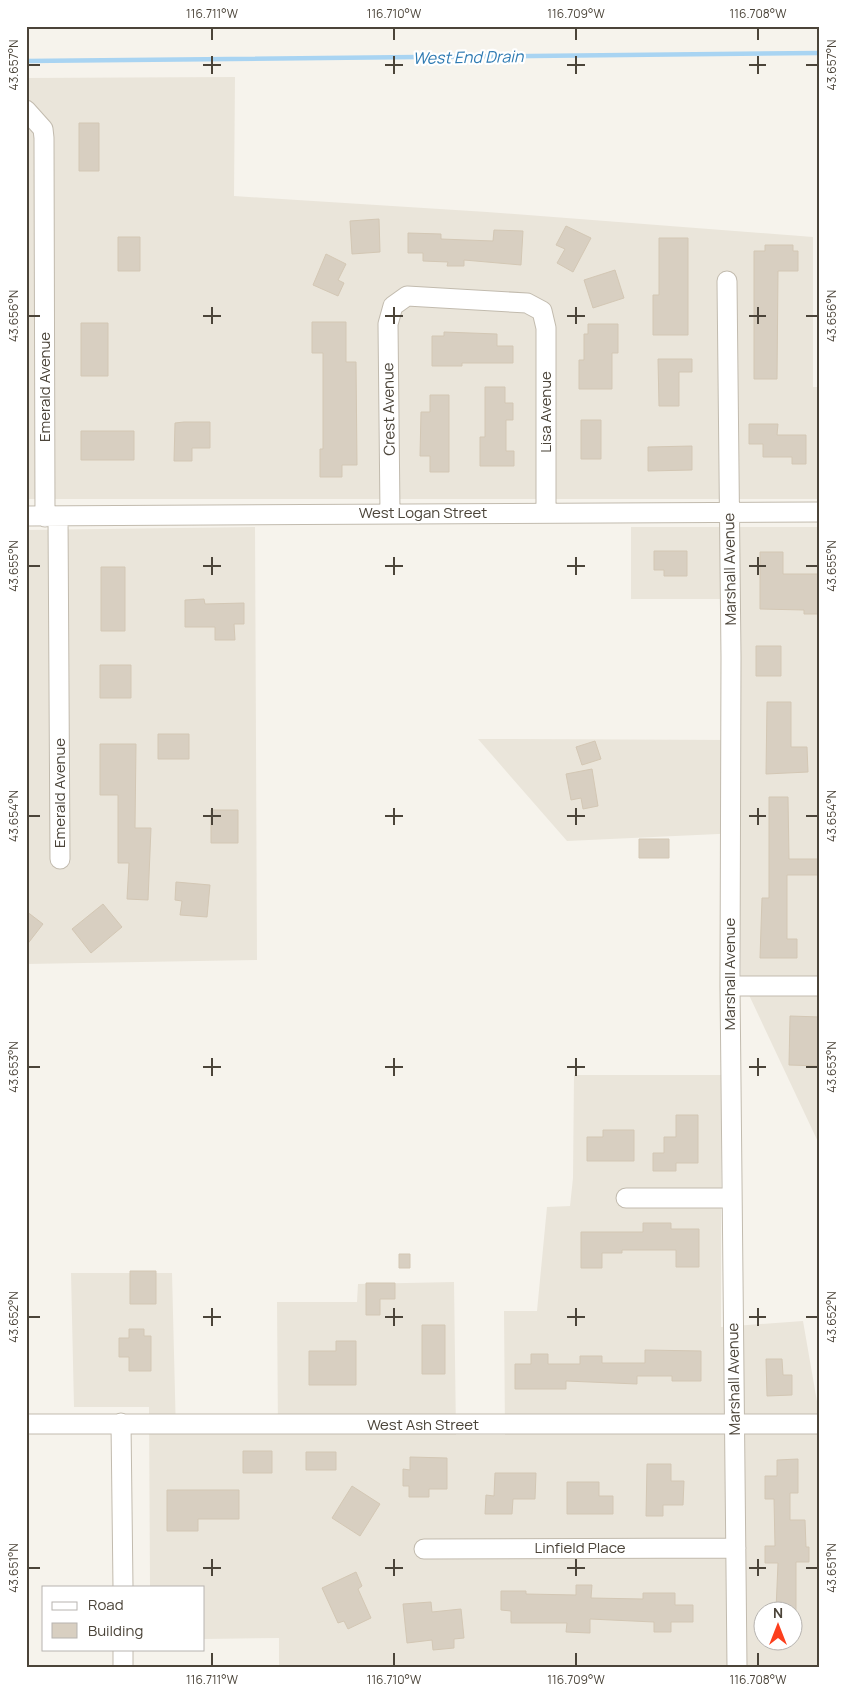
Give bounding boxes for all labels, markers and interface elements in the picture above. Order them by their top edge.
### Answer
text: 116.711°W [186,5,239,22]
text: 116.710°W [367,5,422,22]
text: 116.709°W [547,5,605,22]
text: 116.708°W [730,5,787,22]
text: 43.657°N [5,40,22,90]
text: 43.657°N [823,40,840,90]
water label: West End Drain [412,45,524,69]
text: 43.656°N [5,290,22,342]
text: 43.656°N [823,290,840,342]
street label: Emerald Avenue [34,332,55,442]
street label: Crest Avenue [377,362,400,456]
street label: Lisa Avenue [535,371,556,453]
street label: West Logan Street [359,502,487,523]
street label: Marshall Avenue [718,512,741,625]
text: 43.655°N [5,540,22,592]
text: 43.655°N [823,540,840,592]
street label: Emerald Avenue [49,738,70,848]
text: 43.654°N [5,790,22,842]
text: 43.654°N [823,790,840,842]
street label: Marshall Avenue [719,918,740,1030]
text: 43.653°N [5,1041,22,1093]
text: 43.653°N [823,1041,840,1093]
text: 43.652°N [5,1291,22,1343]
text: 43.652°N [823,1291,840,1343]
street label: Marshall Avenue [722,1322,745,1435]
street label: West Ash Street [367,1414,479,1435]
street label: Linfield Place [534,1537,626,1558]
text: 43.651°N [5,1543,22,1593]
text: 43.651°N [823,1543,840,1593]
legend [42,1586,205,1650]
text: Road [88,1594,124,1615]
north arrow [754,1600,804,1650]
text: N [773,1603,783,1622]
text: Building [88,1620,143,1641]
text: 116.711°W [186,1671,239,1688]
text: 116.710°W [367,1671,422,1688]
text: 116.709°W [547,1671,605,1688]
text: 116.708°W [730,1671,787,1688]

